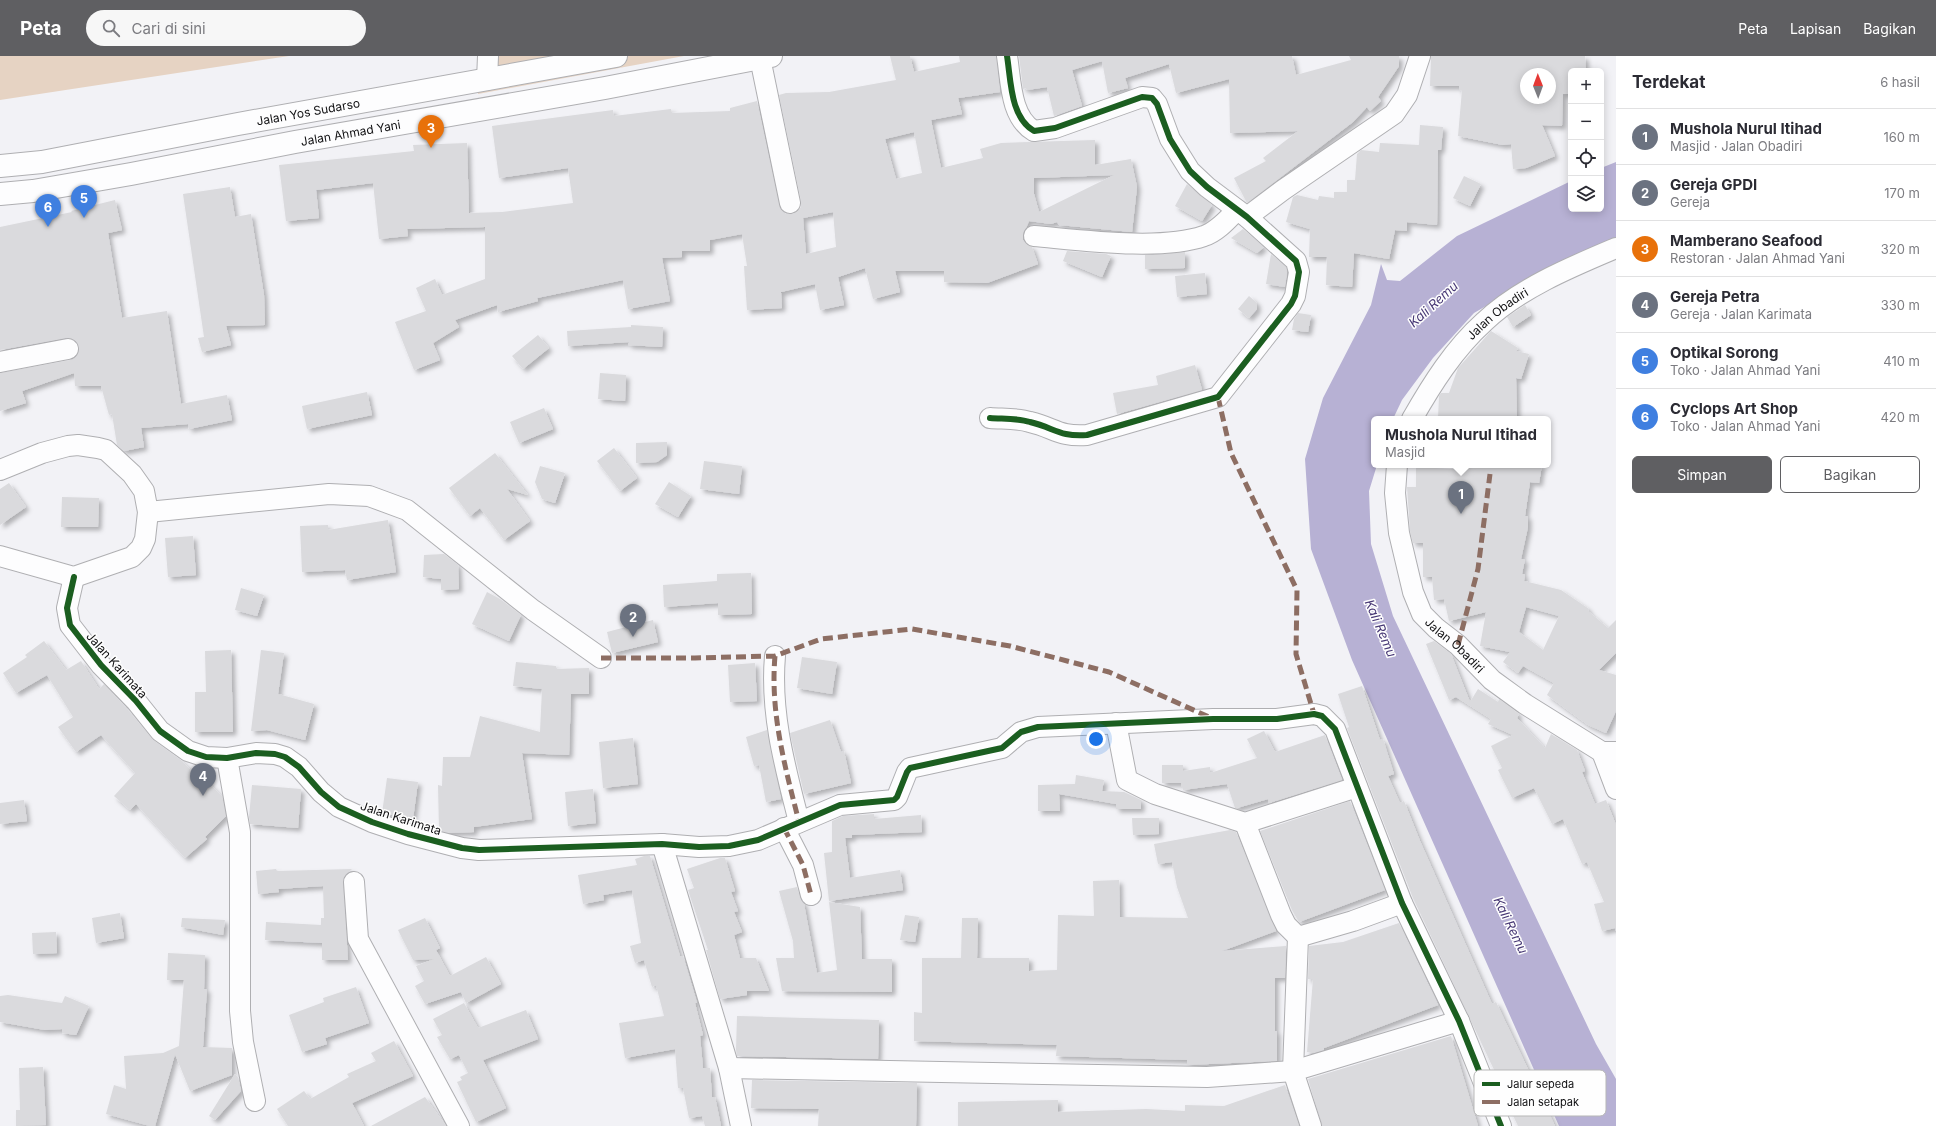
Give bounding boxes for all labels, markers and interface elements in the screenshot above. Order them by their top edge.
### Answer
search box [86,10,366,46]
text: Peta [20,17,62,40]
icon: search [100,17,122,39]
text: Cari di sini [132,19,206,38]
text: Peta [1738,20,1768,37]
text: Lapisan [1790,20,1841,37]
text: Bagikan [1863,20,1916,37]
north arrow [1520,68,1556,104]
map controls [1568,68,1604,212]
button: + [1568,68,1604,104]
text: Terdekat [1632,72,1705,92]
text: 6 hasil [1880,74,1920,90]
street label: Jalan Yos Sudarso [255,95,361,128]
button: − [1568,104,1604,140]
pin: 3 [418,115,444,148]
street label: Jalan Ahmad Yani [299,116,402,148]
text: Mushola Nurul Itihad [1670,119,1822,138]
text: 1 [1642,129,1648,145]
text: 160 m [1883,129,1920,145]
text: Masjid · Jalan Obadiri [1670,138,1802,154]
button: locate [1568,140,1604,176]
text: Gereja GPDI [1670,175,1757,194]
button: layers [1568,176,1604,212]
pin: 5 [71,185,97,218]
text: 2 [1641,185,1649,201]
text: 170 m [1884,185,1920,201]
pin: 6 [35,194,61,227]
text: Gereja [1670,194,1710,210]
text: Mamberano Seafood [1670,231,1823,250]
text: 3 [1641,241,1649,257]
text: 320 m [1881,241,1920,257]
text: Restoran · Jalan Ahmad Yani [1670,250,1845,266]
water label: Kali Remu [1405,277,1461,330]
street label: Jalan Obadiri [1463,284,1531,342]
text: Gereja Petra [1670,287,1760,306]
text: 4 [1641,297,1649,313]
text: 330 m [1881,297,1920,313]
text: Gereja · Jalan Karimata [1670,306,1812,322]
text: Optikal Sorong [1670,343,1778,362]
text: 5 [1641,353,1649,369]
text: 410 m [1883,353,1920,369]
text: Toko · Jalan Ahmad Yani [1670,362,1820,378]
text: Cyclops Art Shop [1670,399,1798,418]
text: 6 [1641,409,1649,425]
text: 420 m [1880,409,1920,425]
popup [1371,416,1551,468]
text: Toko · Jalan Ahmad Yani [1670,418,1820,434]
text: Mushola Nurul Itihad [1385,425,1537,444]
text: Masjid [1385,444,1425,460]
button: Simpan [1632,456,1772,493]
button: Bagikan [1780,456,1920,493]
pin: 1 [1448,481,1474,514]
water label: Kali Remu [1362,597,1400,659]
pin: 2 [620,604,646,637]
street label: Jalan Obadiri [1422,614,1488,676]
street label: Jalan Karimata [83,629,151,701]
your location [1086,729,1106,749]
pin: 4 [190,763,216,796]
street label: Jalan Karimata [359,798,443,838]
water label: Kali Remu [1490,894,1532,956]
legend [1474,1070,1606,1116]
text: Jalur sepeda [1507,1077,1574,1091]
text: Jalan setapak [1507,1095,1579,1109]

